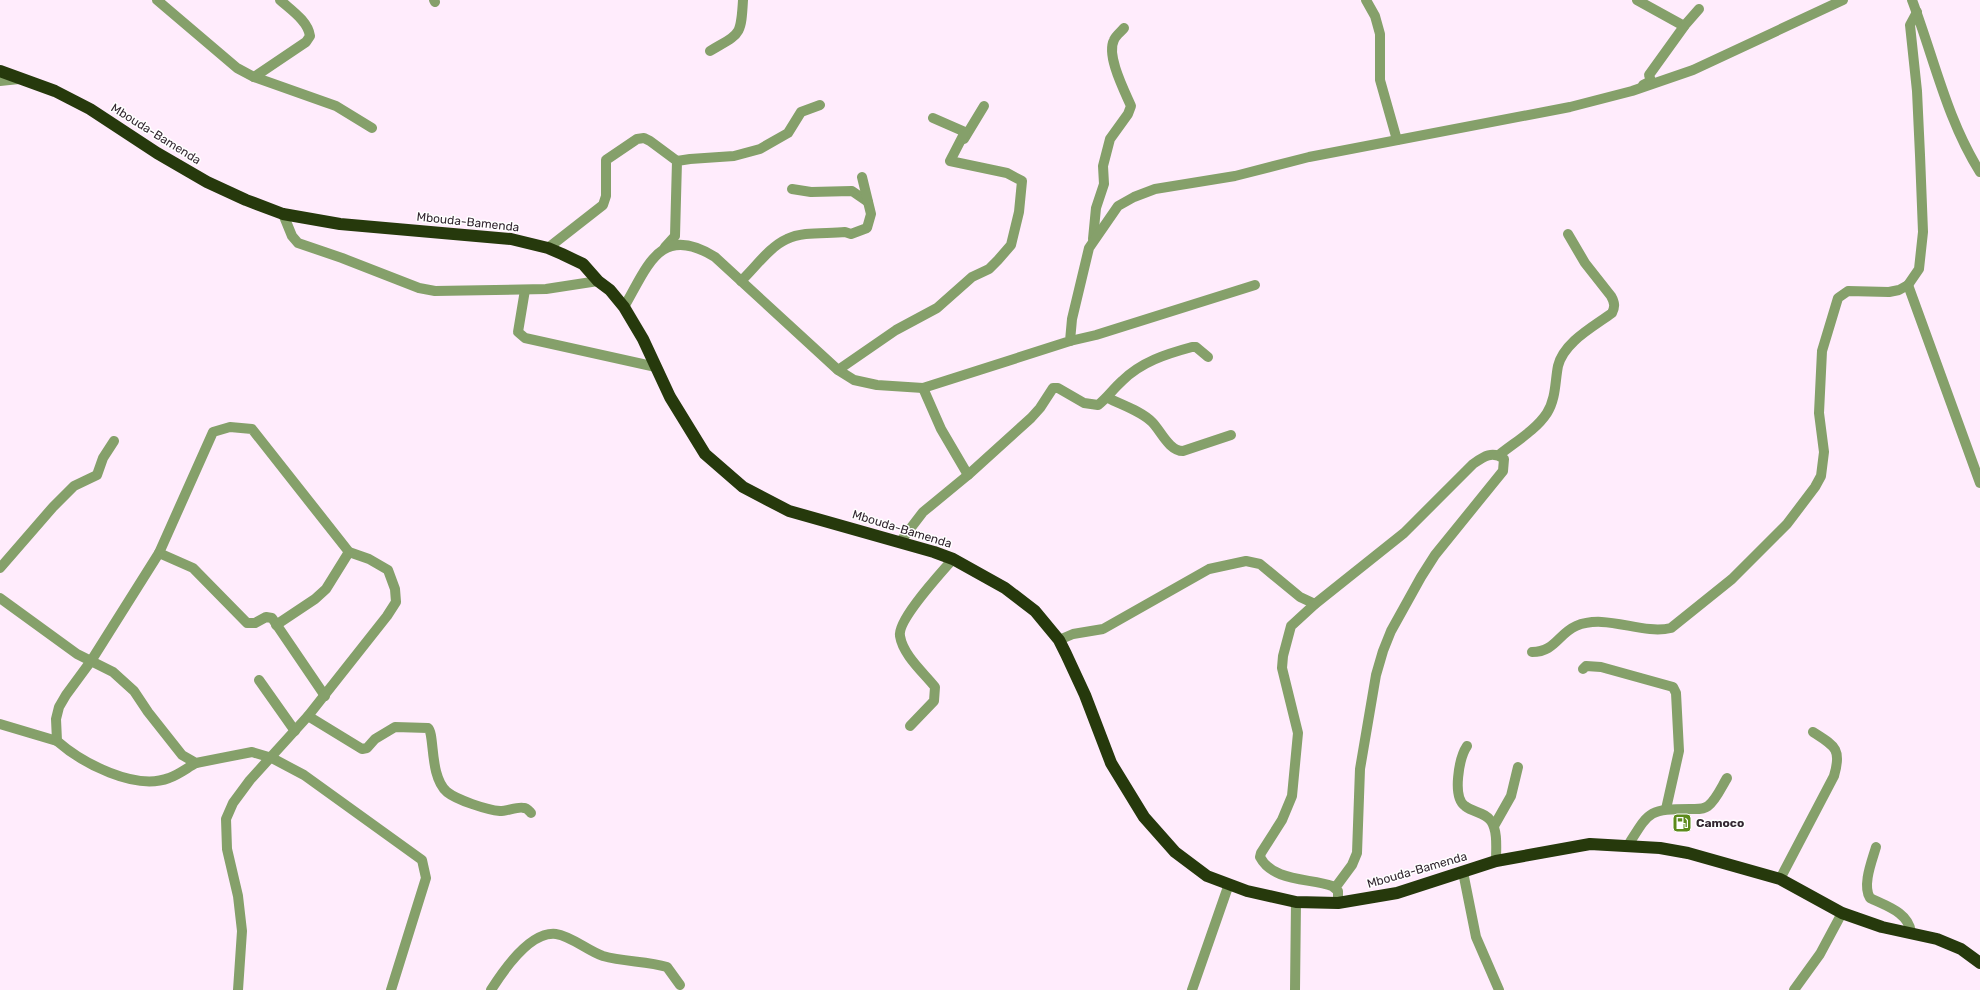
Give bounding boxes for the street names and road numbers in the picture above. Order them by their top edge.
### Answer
street label: Mbouda-Bamenda [108,101,204,167]
street label: Mbouda-Bamenda [416,210,520,234]
street label: Mbouda-Bamenda [851,507,953,551]
street label: Mbouda-Bamenda [1365,849,1469,891]

